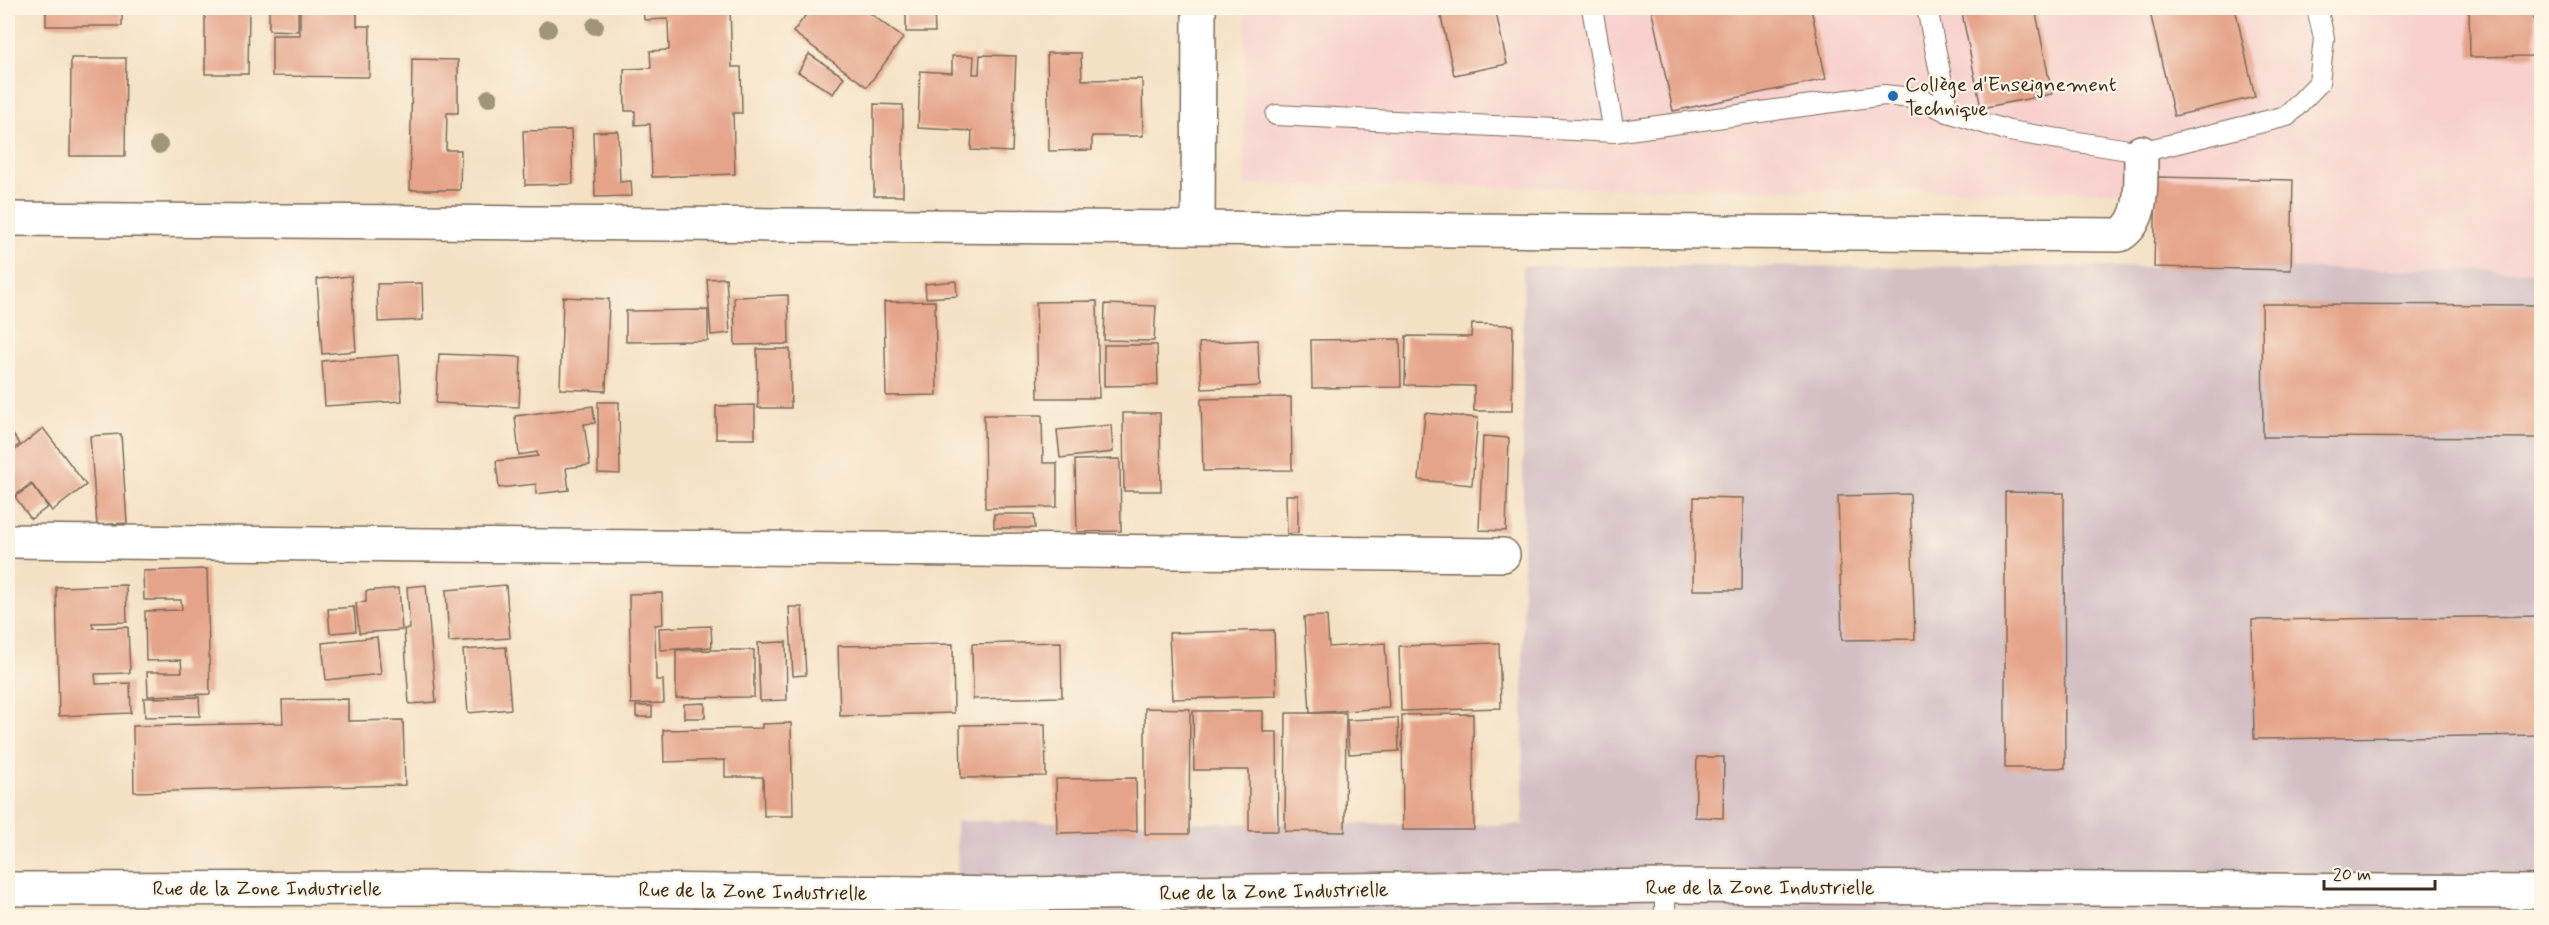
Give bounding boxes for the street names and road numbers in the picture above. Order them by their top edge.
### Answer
street label: Rue de la Zone Industrielle [1645,874,1875,902]
street label: Rue de la Zone Industrielle [152,875,382,903]
street label: Rue de la Zone Industrielle [638,876,868,908]
street label: Rue de la Zone Industrielle [1159,876,1389,908]

